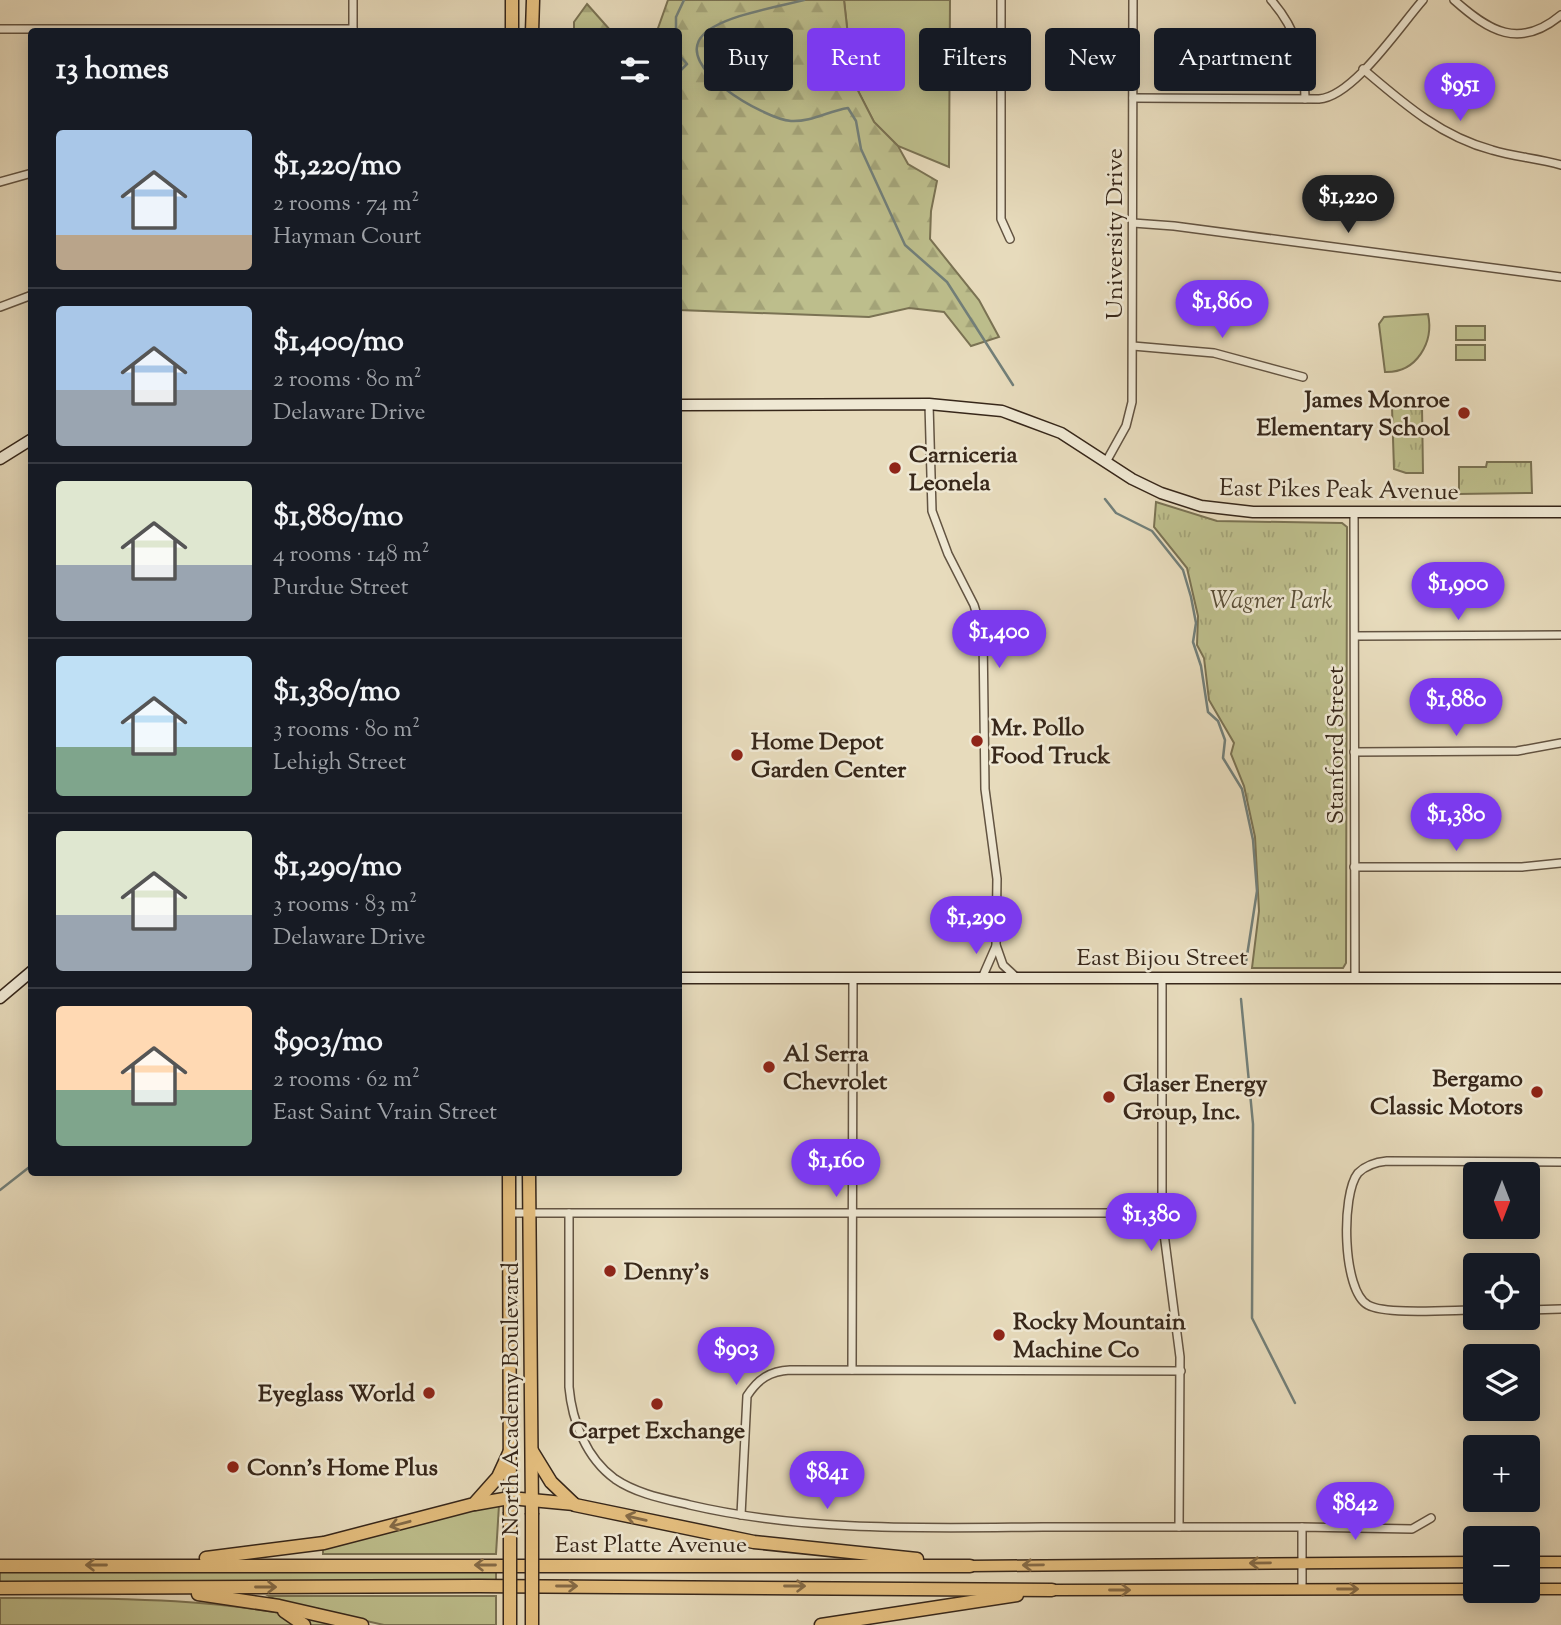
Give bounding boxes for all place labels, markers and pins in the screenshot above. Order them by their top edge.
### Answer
pin: $951 [1419,64,1501,123]
pin: $1,220 [1291,176,1405,235]
pin: $1,860 [1165,280,1279,340]
place label: James Monroe Elementary School [1256,384,1450,446]
marker: James Monroe Elementary School [1456,405,1472,421]
place label: Carniceria Leonela [909,439,1018,501]
marker: Carniceria Leonela [887,460,903,476]
pin: $1,900 [1401,562,1515,622]
pin: $1,400 [942,610,1056,670]
pin: $1,880 [1399,678,1513,738]
place label: Mr. Pollo Food Truck [991,712,1111,774]
place label: Home Depot Garden Center [751,726,907,788]
marker: Mr. Pollo Food Truck [969,733,985,749]
marker: Home Depot Garden Center [729,747,745,763]
pin: $1,380 [1399,794,1513,853]
pin: $1,290 [919,897,1033,956]
place label: Al Serra Chevrolet [783,1038,888,1100]
marker: Al Serra Chevrolet [761,1059,777,1075]
place label: Bergamo Classic Motors [1370,1063,1523,1125]
place label: Glaser Energy Group, Inc. [1123,1068,1267,1130]
marker: Bergamo Classic Motors [1529,1084,1545,1100]
marker: Glaser Energy Group, Inc. [1101,1089,1117,1105]
pin: $1,160 [779,1140,893,1199]
pin: $1,380 [1094,1194,1208,1253]
place label: Denny's [624,1256,709,1290]
marker: Denny's [602,1263,618,1279]
place label: Rocky Mountain Machine Co [1013,1306,1187,1368]
marker: Rocky Mountain Machine Co [991,1327,1007,1343]
pin: $903 [695,1328,777,1387]
place label: Eyeglass World [258,1378,415,1412]
marker: Eyeglass World [421,1385,437,1401]
marker: Carpet Exchange [649,1396,665,1412]
place label: Carpet Exchange [569,1415,745,1449]
place label: Conn's Home Plus [247,1452,438,1486]
pin: $841 [786,1452,868,1511]
marker: Conn's Home Plus [225,1459,241,1475]
pin: $842 [1314,1482,1396,1542]

